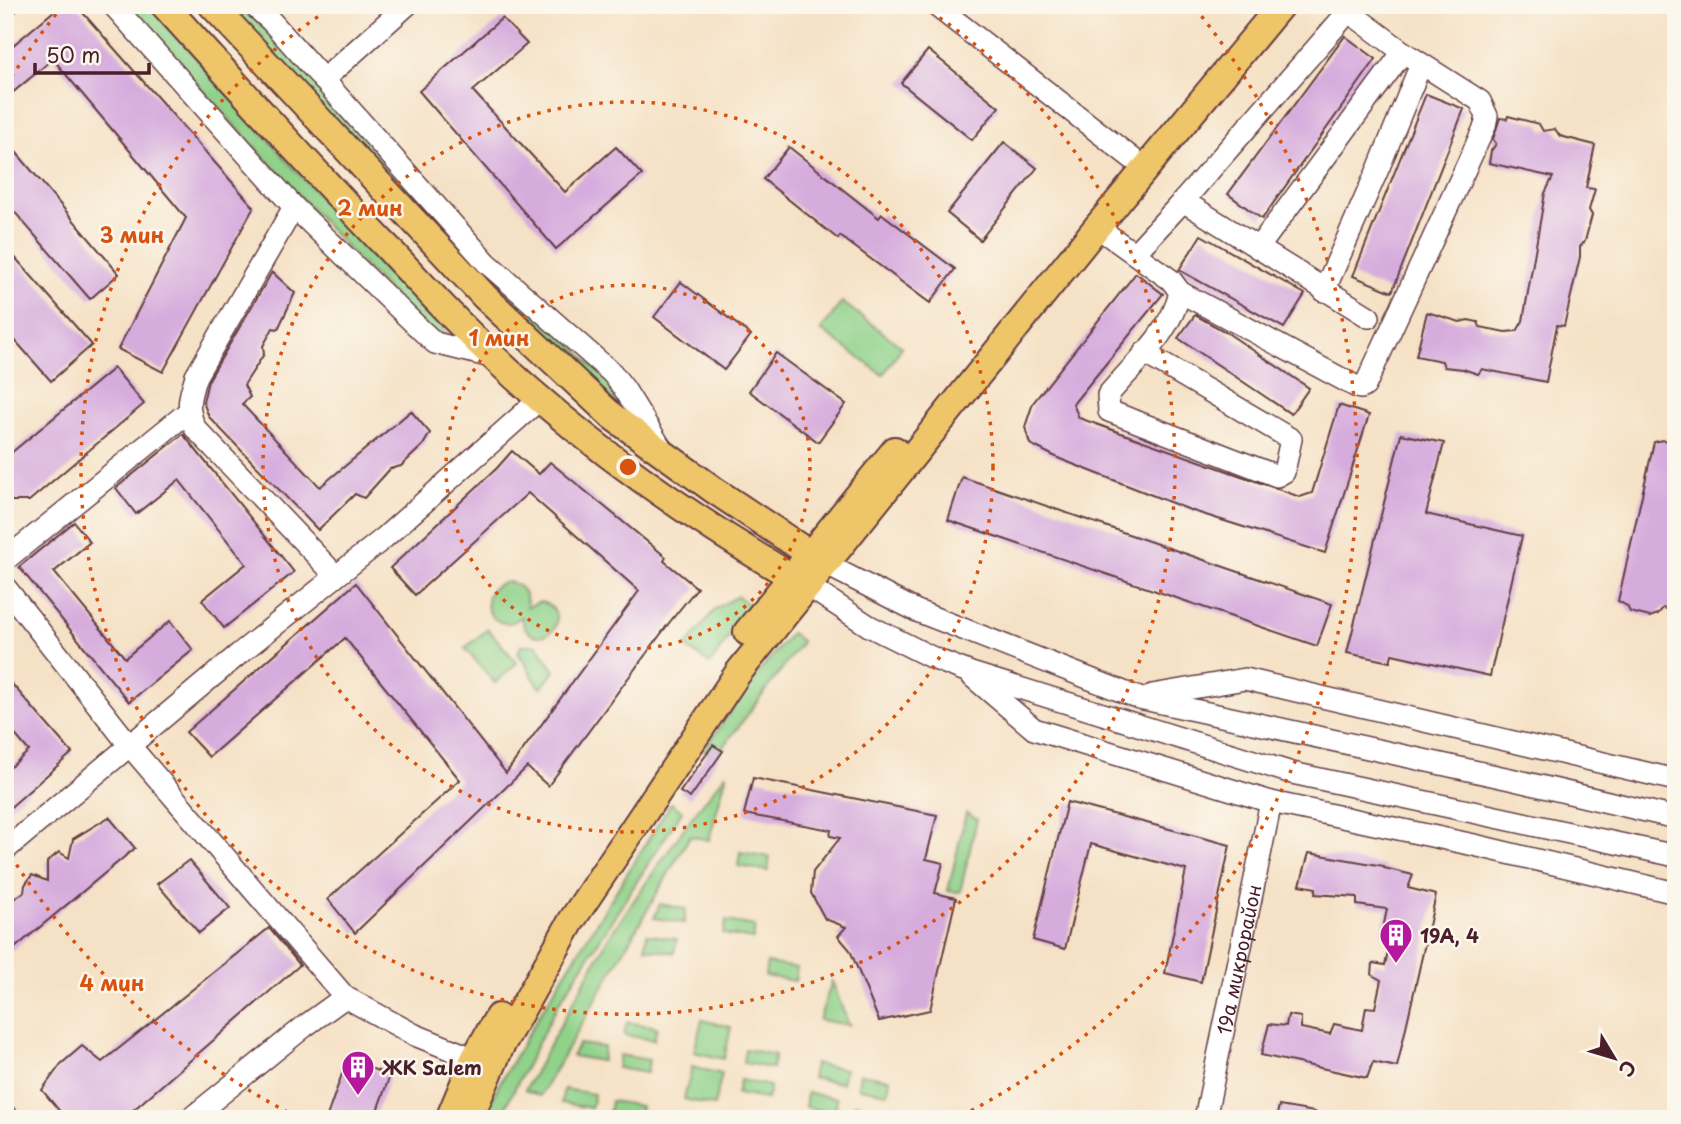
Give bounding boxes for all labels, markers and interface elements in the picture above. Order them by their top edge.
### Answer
scale bar [35,32,149,76]
text: 50 m [46,38,100,70]
text: 2 мин [337,191,403,223]
text: 3 мин [100,218,164,250]
text: 1 мин [469,321,529,353]
centre of rings [616,455,640,479]
street label: 19а микрорайон [1209,882,1268,1037]
building icon: 19А, 4 [1377,916,1415,965]
place label: 19А, 4 [1420,921,1479,949]
text: 4 мин [79,966,145,998]
north arrow [1580,1023,1650,1092]
building icon: ЖК Salem [339,1048,377,1097]
place label: ЖК Salem [381,1053,482,1081]
text: С [1613,1055,1644,1083]

